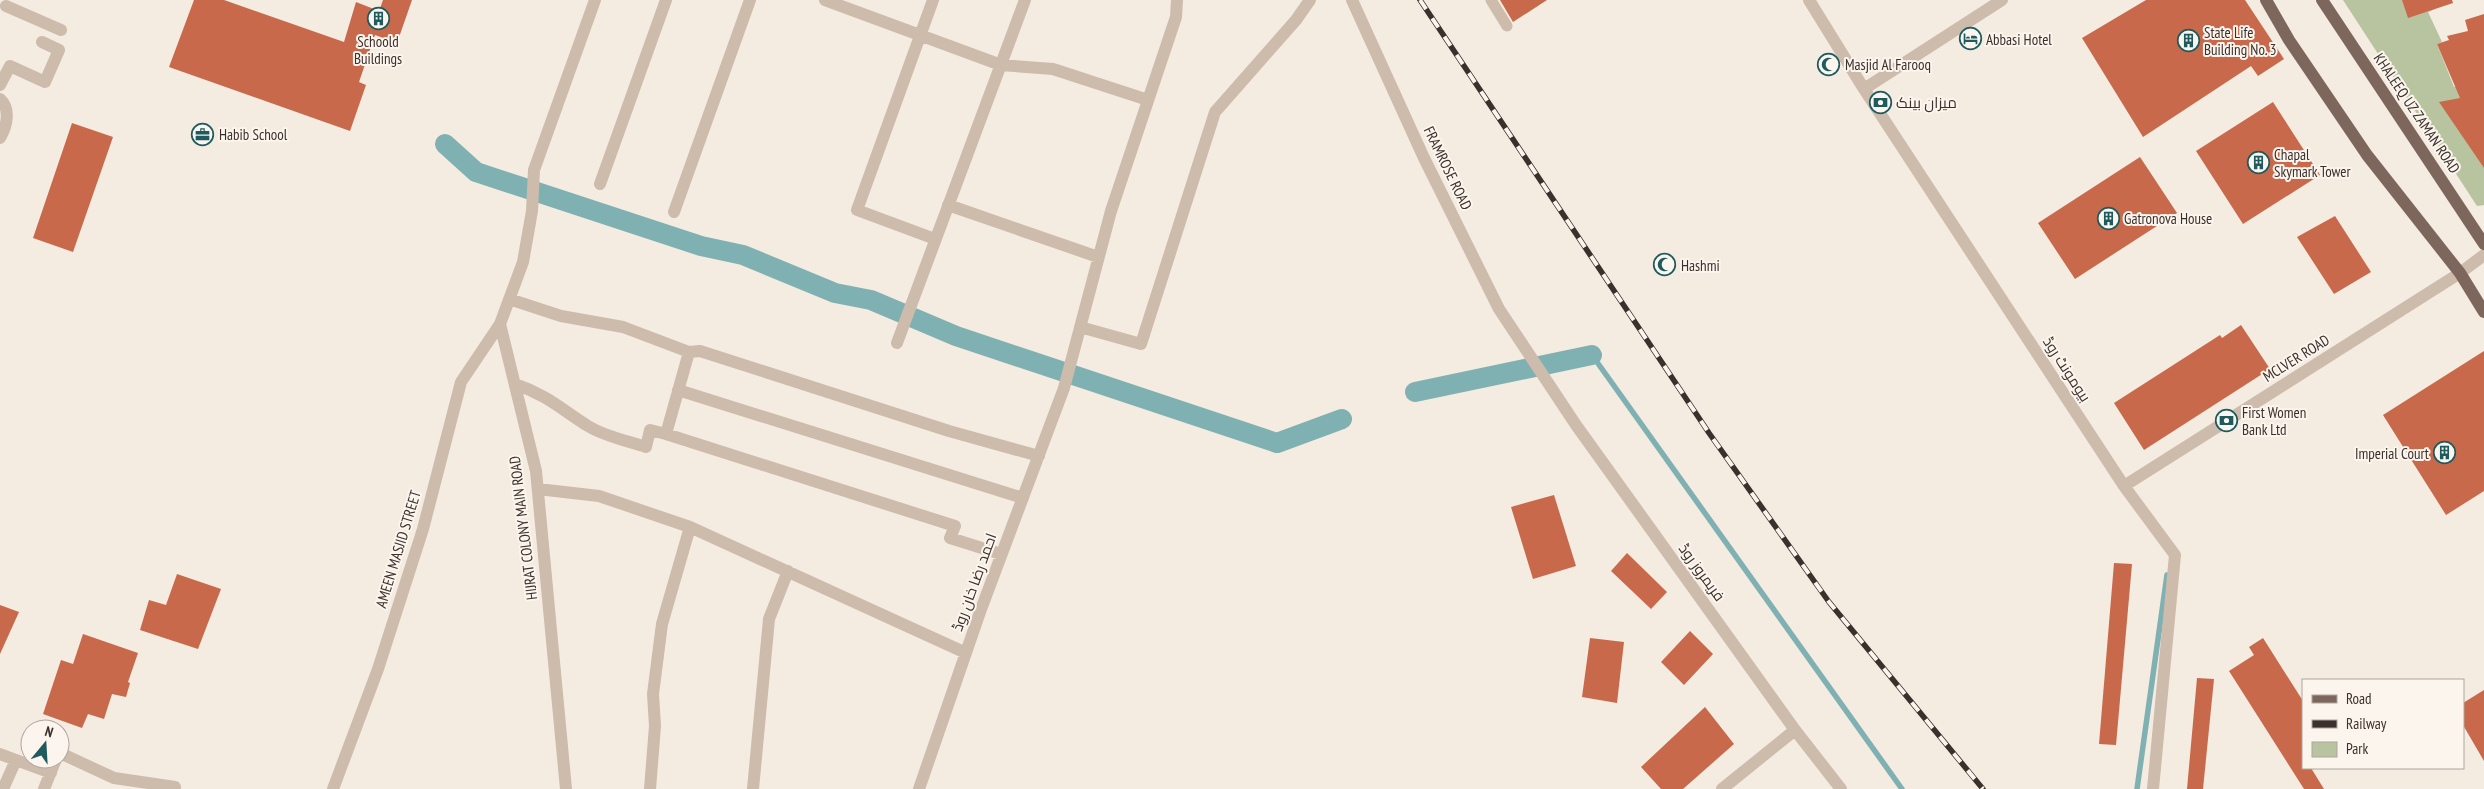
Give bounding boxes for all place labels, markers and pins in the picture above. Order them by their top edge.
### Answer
building icon: Schoold Buildings [366,6,390,30]
place label: State Life Building No. 3 [2204,23,2276,59]
hotel icon: Abbasi Hotel [1958,27,1982,51]
building icon: State Life Building No. 3 [2176,29,2200,53]
place label: Abbasi Hotel [1986,30,2052,49]
place label: Schoold Buildings [354,32,402,68]
mosque icon: Masjid Al Farooq [1817,52,1841,76]
place label: Masjid Al Farooq [1845,55,1931,74]
bank icon: میزان بینک [1868,90,1892,114]
place label: میزان بینک [1896,93,1957,113]
office icon: Habib School [191,122,215,146]
place label: Habib School [219,125,288,144]
place label: Chapal Skymark Tower [2274,145,2351,181]
building icon: Chapal Skymark Tower [2246,151,2270,175]
building icon: Gatronova House [2096,206,2120,230]
place label: Gatronova House [2124,209,2212,228]
mosque icon: Hashmi [1653,253,1677,277]
place label: Hashmi [1681,256,1720,275]
place label: First Women Bank Ltd [2242,403,2306,439]
bank icon: First Women Bank Ltd [2214,409,2238,433]
building icon: Imperial Court [2433,441,2457,465]
place label: Imperial Court [2355,444,2429,463]

